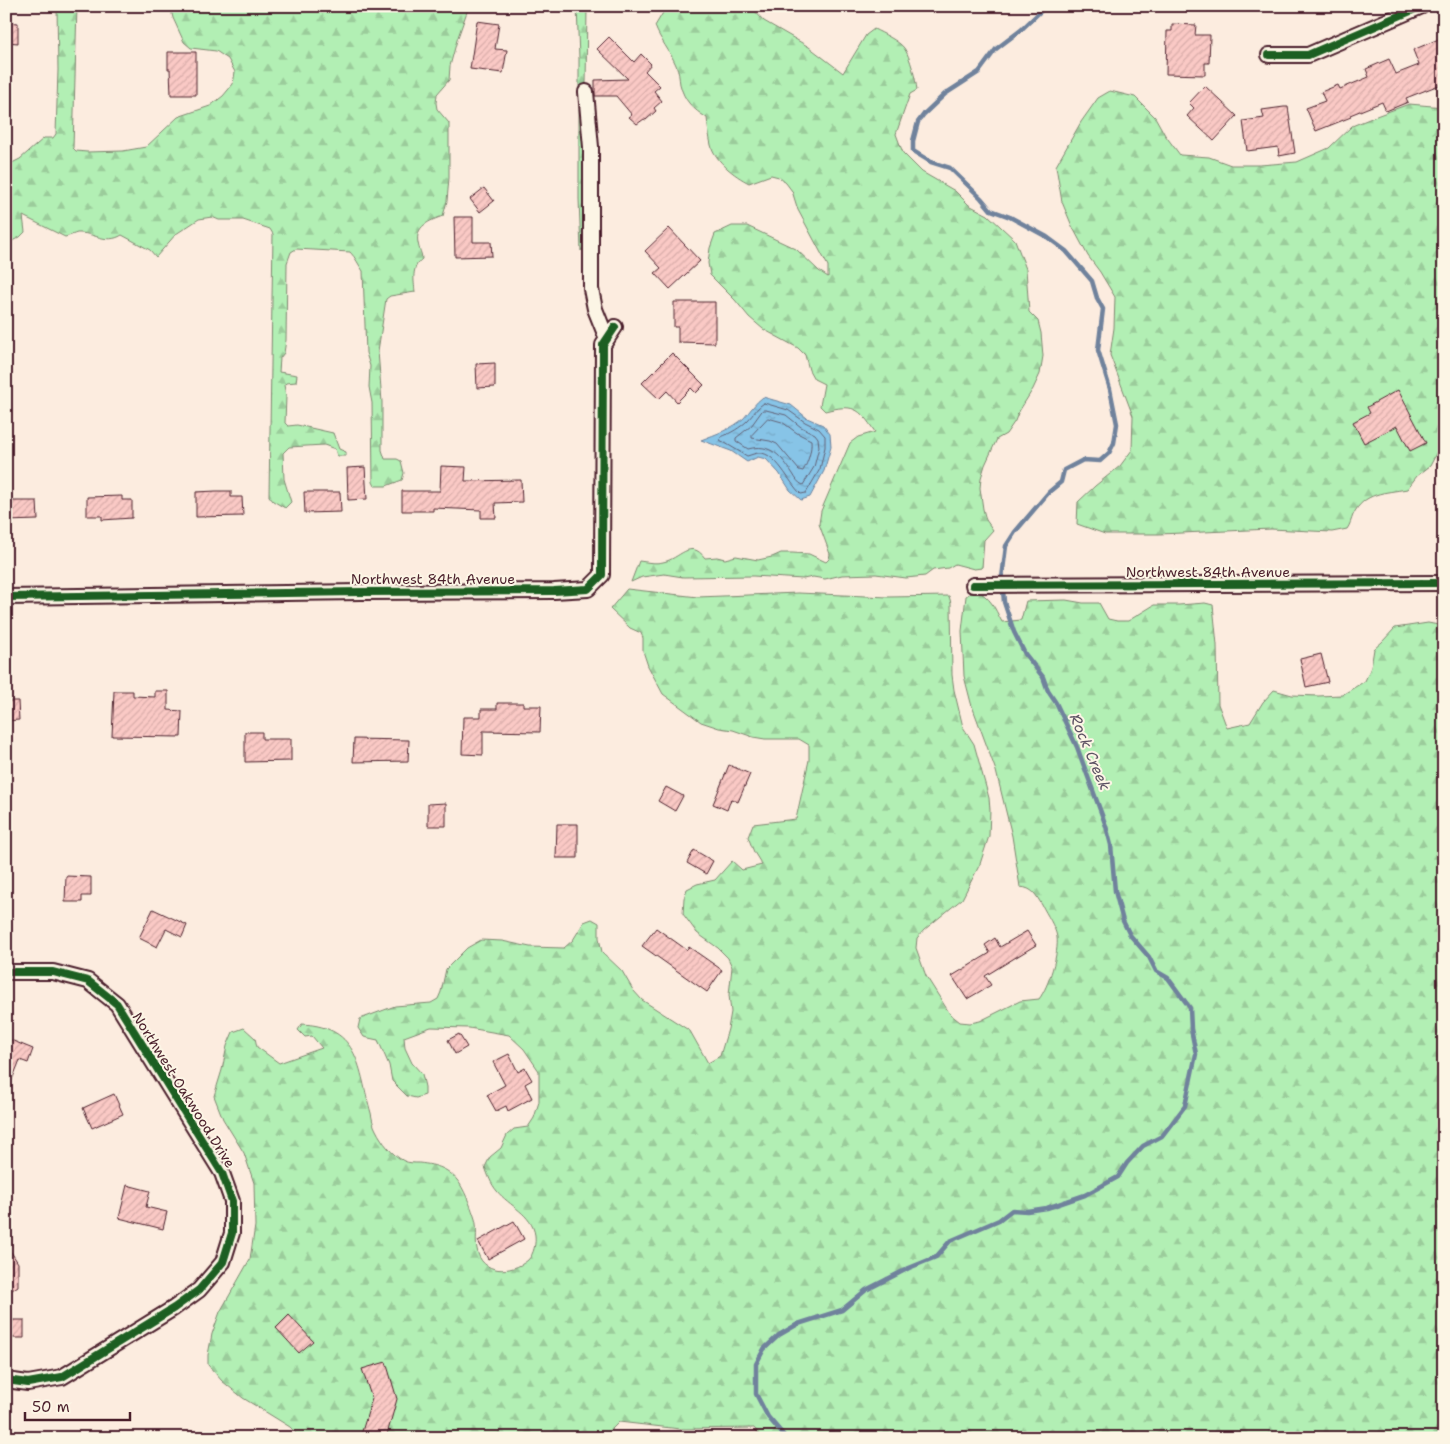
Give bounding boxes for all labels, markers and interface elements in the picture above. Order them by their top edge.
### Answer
street label: Northwest 84th Avenue [1126,563,1290,581]
street label: Northwest 84th Avenue [351,570,515,588]
water label: Rock Creek [1065,711,1115,794]
street label: Northwest Oakwood Drive [129,1009,239,1171]
scale bar [25,1389,130,1421]
text: 50 m [32,1397,70,1417]

